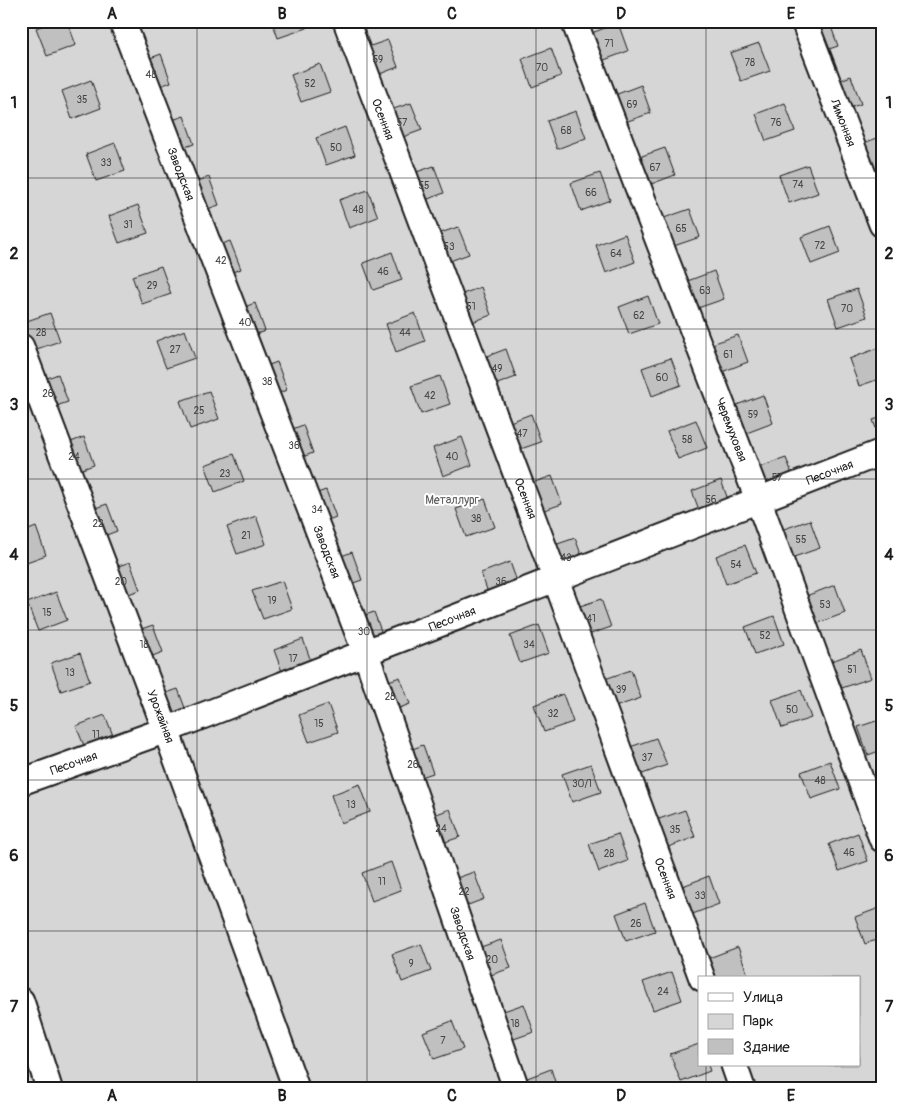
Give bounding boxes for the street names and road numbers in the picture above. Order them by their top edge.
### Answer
street label: Лимонная [826,96,859,149]
street label: Осенняя [368,97,397,143]
street label: Заводская [163,145,198,203]
street label: Черемуховая [712,396,750,464]
street label: Песочная [804,457,856,489]
street label: Осенняя [510,476,540,522]
street label: Заводская [309,523,343,581]
street label: Песочная [427,603,478,635]
street label: Урожайная [144,688,177,746]
street label: Песочная [48,748,100,779]
street label: Осенняя [651,856,680,902]
street label: Заводская [446,905,478,963]

